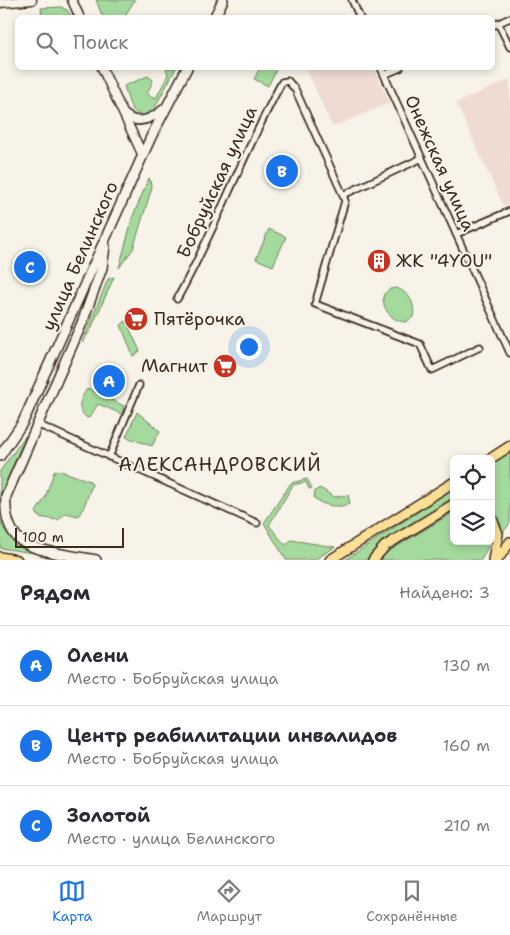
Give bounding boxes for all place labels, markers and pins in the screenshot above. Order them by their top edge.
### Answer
pin: B [266,152,298,190]
pin: C [14,248,46,286]
building icon: ЖК "4YOU" [366,248,392,274]
place label: ЖК "4YOU" [396,249,492,273]
supermarket icon: Пятёрочка [123,306,149,332]
place label: Пятёрочка [154,307,245,331]
supermarket icon: Магнит [212,353,238,379]
place label: Магнит [141,354,209,378]
pin: A [93,362,125,400]

